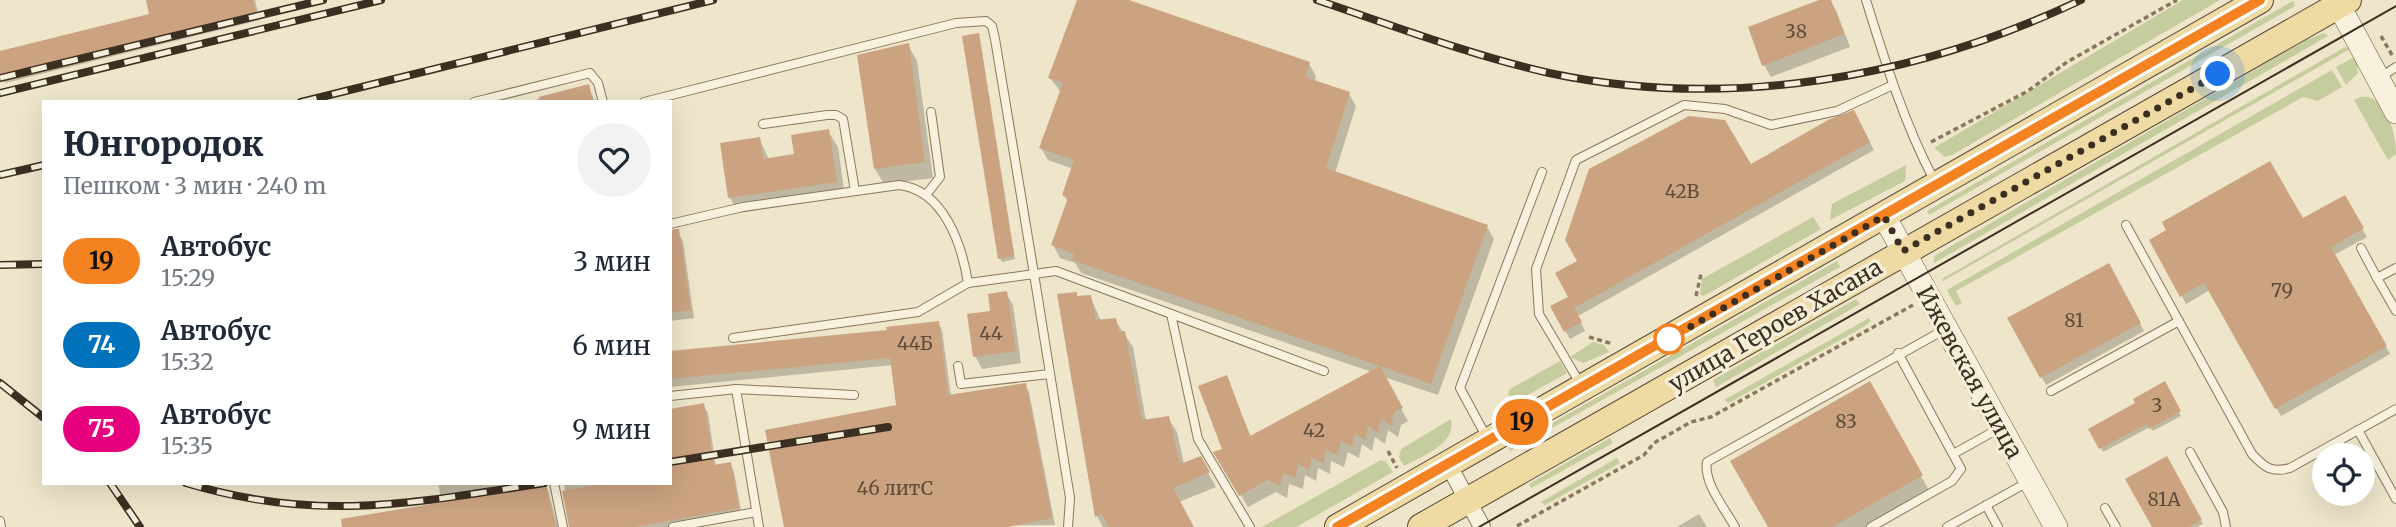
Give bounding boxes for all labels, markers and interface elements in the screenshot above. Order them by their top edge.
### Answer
house number: 38 [1785,19,1807,43]
your location [2200,56,2235,91]
button: heart [577,123,651,197]
text: Юнгородок [63,124,264,165]
text: Пешком · 3 мин · 240 m [63,171,326,200]
house number: 42В [1665,179,1700,203]
text: Автобус [161,230,271,263]
text: 19 [89,245,114,276]
text: 3 мин [573,245,651,278]
street label: улица Героев Хасана [1663,252,1887,398]
text: 15:29 [161,263,215,292]
house number: 79 [2271,278,2293,302]
street label: Ижевская улица [1911,281,2029,463]
house number: 81 [2064,308,2084,332]
text: Автобус [161,314,271,347]
house number: 44 [979,321,1003,345]
unlabelled marker [1654,324,1684,354]
text: 74 [88,329,115,360]
text: 6 мин [572,329,651,362]
house number: 44Б [897,331,933,355]
text: 15:32 [161,347,214,376]
house number: 3 [2152,393,2162,417]
text: Автобус [161,398,271,431]
line badge: 19 [1490,399,1554,445]
text: 19 [1510,406,1534,437]
house number: 83 [1835,409,1857,433]
text: 75 [88,413,115,444]
text: 9 мин [572,413,651,446]
house number: 42 [1303,418,1325,442]
text: 15:35 [161,431,213,460]
map controls [2312,443,2375,506]
button: locate [2312,443,2375,506]
house number: 46 литС [857,476,933,500]
house number: 81А [2147,487,2181,511]

